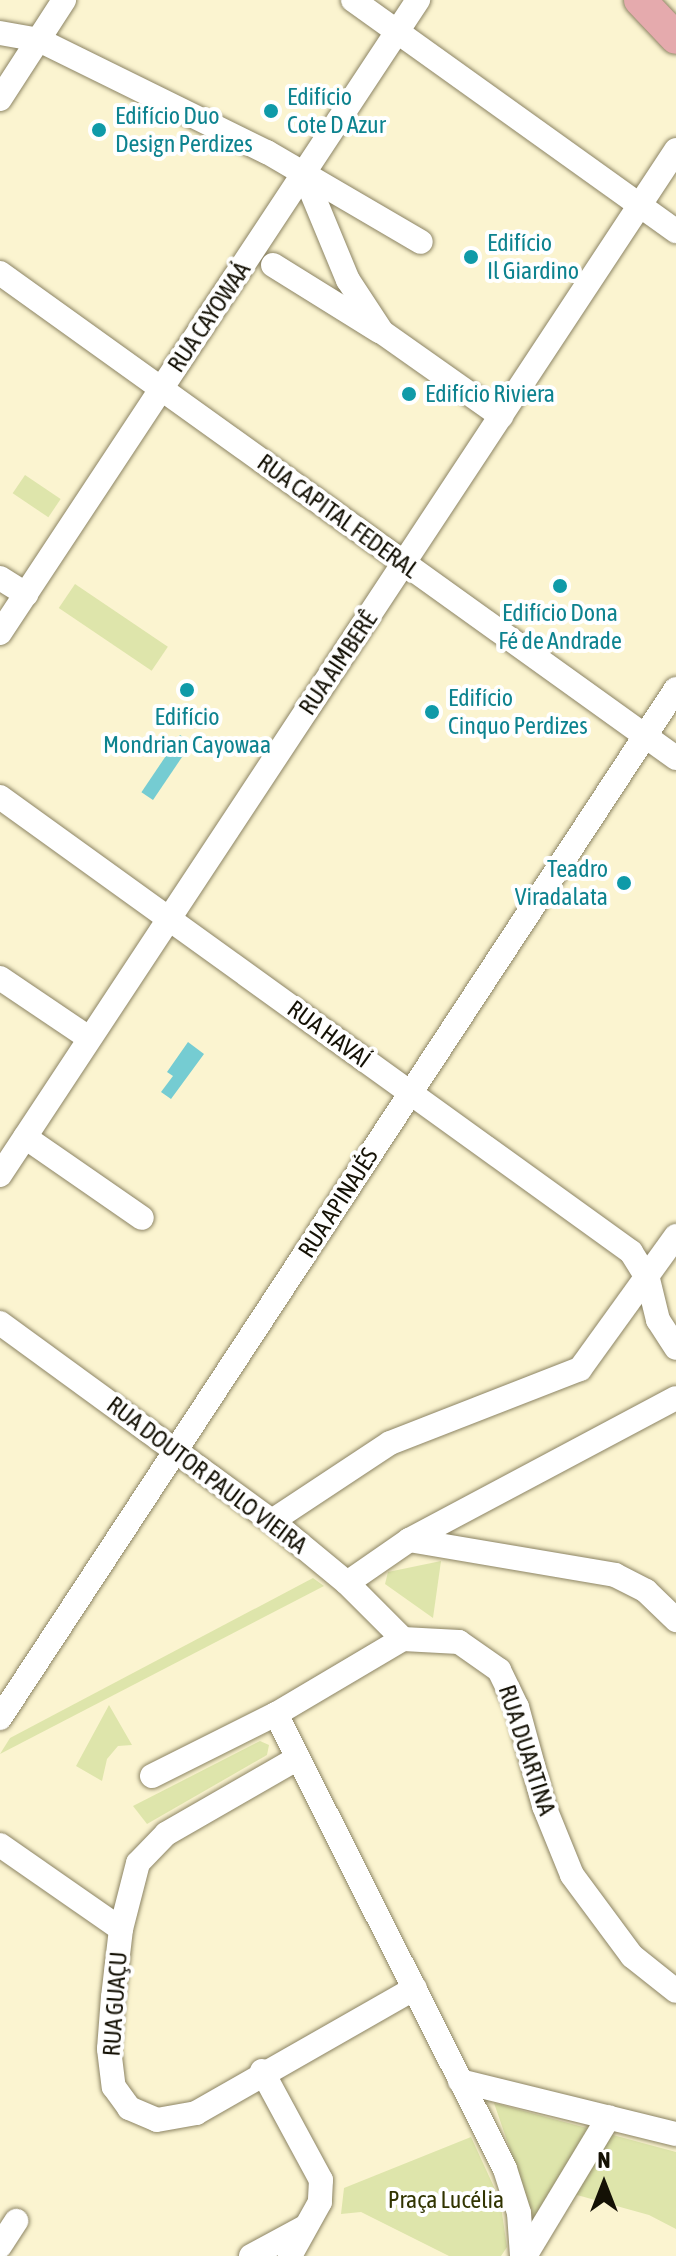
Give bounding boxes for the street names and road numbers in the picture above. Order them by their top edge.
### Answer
street label: RUA CAYOWAÁ [162,256,256,378]
street label: RUA CAPITAL FEDERAL [252,448,424,584]
street label: RUA AIMBERÊ [293,606,383,720]
street label: RUA HAVAÍ [282,994,376,1074]
street label: RUA APINAJÉS [292,1143,384,1263]
street label: RUA DOUTOR PAULO VIEIRA [101,1390,313,1560]
street label: RUA DUARTINA [492,1681,562,1819]
street label: RUA GUAÇU [97,1951,133,2057]

